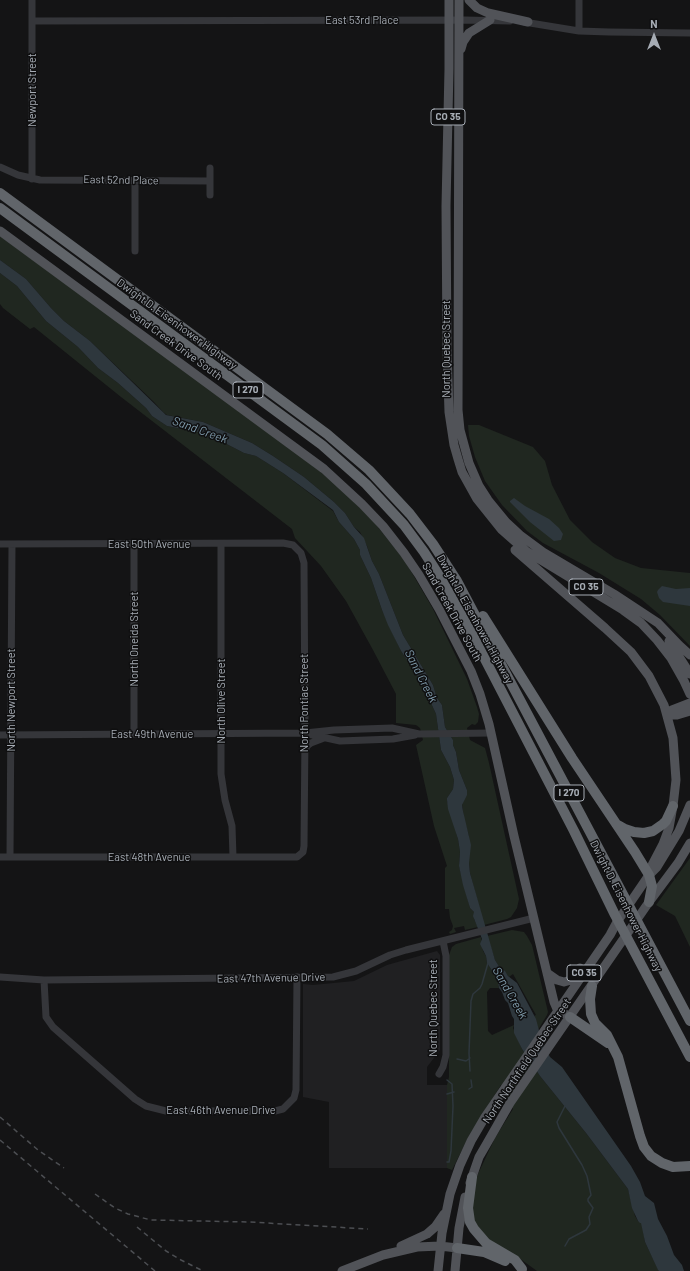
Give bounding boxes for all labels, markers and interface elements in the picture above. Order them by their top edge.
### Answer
street label: East 53rd Place [325,13,399,27]
north arrow [634,16,674,56]
text: N [650,17,658,30]
street label: Newport Street [25,53,39,127]
road number: CO 35 [431,109,465,125]
street label: East 52nd Place [83,173,159,187]
street label: Dwight D. Eisenhower Highway [114,276,240,372]
street label: North Quebec Street [439,300,453,398]
street label: Sand Creek Drive South [127,307,225,383]
road number: I 270 [233,382,263,398]
water label: Sand Creek [171,413,229,447]
street label: East 50th Avenue [108,537,190,551]
street label: Dwight D. Eisenhower Highway [434,552,516,686]
street label: Sand Creek Drive South [419,560,485,664]
road number: CO 35 [569,579,603,595]
street label: North Oneida Street [127,592,141,686]
water label: Sand Creek [402,647,440,705]
street label: North Newport Street [4,648,18,752]
street label: North Pontiac Street [297,654,311,752]
street label: North Olive Street [214,658,228,744]
street label: East 49th Avenue [111,727,193,741]
road number: I 270 [554,785,584,801]
street label: Dwight D. Eisenhower Highway [587,838,665,974]
street label: East 48th Avenue [108,850,190,864]
street label: North Quebec Street [426,959,440,1057]
water label: Sand Creek [489,965,531,1021]
road number: CO 35 [567,965,601,981]
street label: East 47th Avenue Drive [217,970,325,986]
street label: North Northfield Quebec Street [480,996,574,1126]
street label: East 46th Avenue Drive [166,1103,276,1117]

